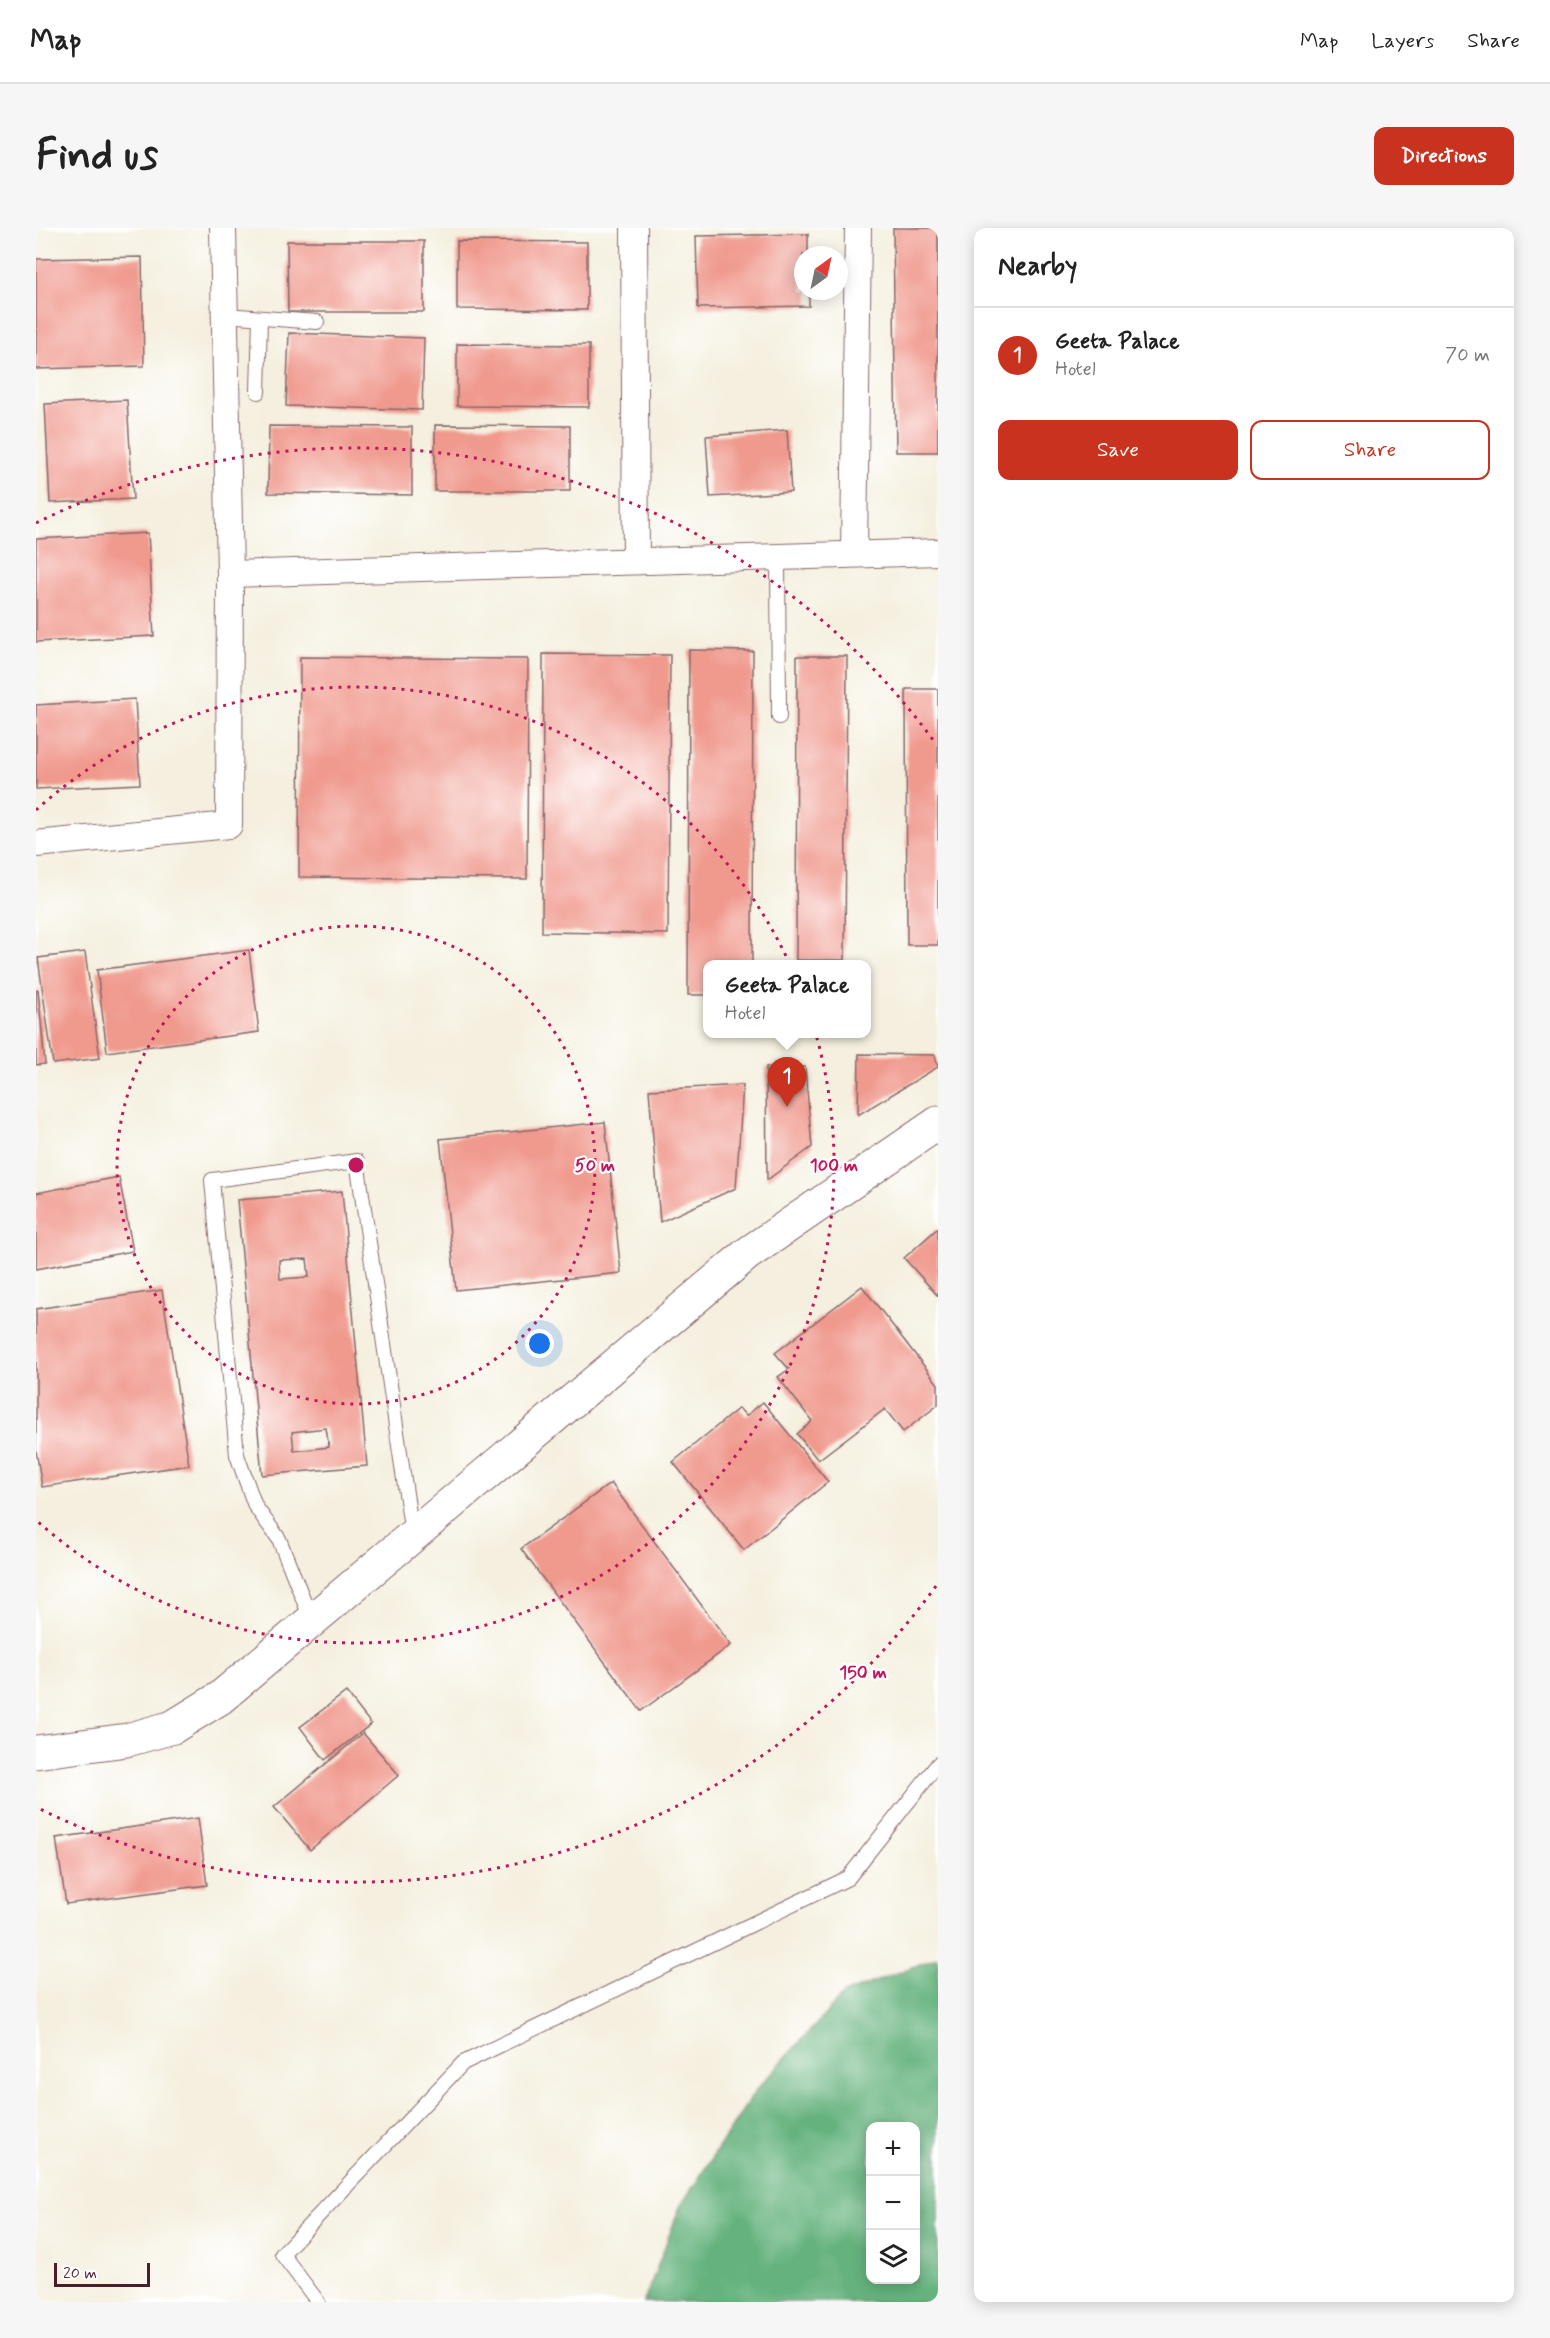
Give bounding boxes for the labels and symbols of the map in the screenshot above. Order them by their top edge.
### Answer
north arrow [794,246,848,300]
pin: 1 [768,1058,807,1107]
text: 50 m [575,1154,615,1178]
text: 100 m [810,1154,858,1178]
centre of rings [346,1155,366,1175]
your location [525,1329,554,1358]
text: 150 m [839,1661,887,1685]
scale bar [54,2260,150,2288]

